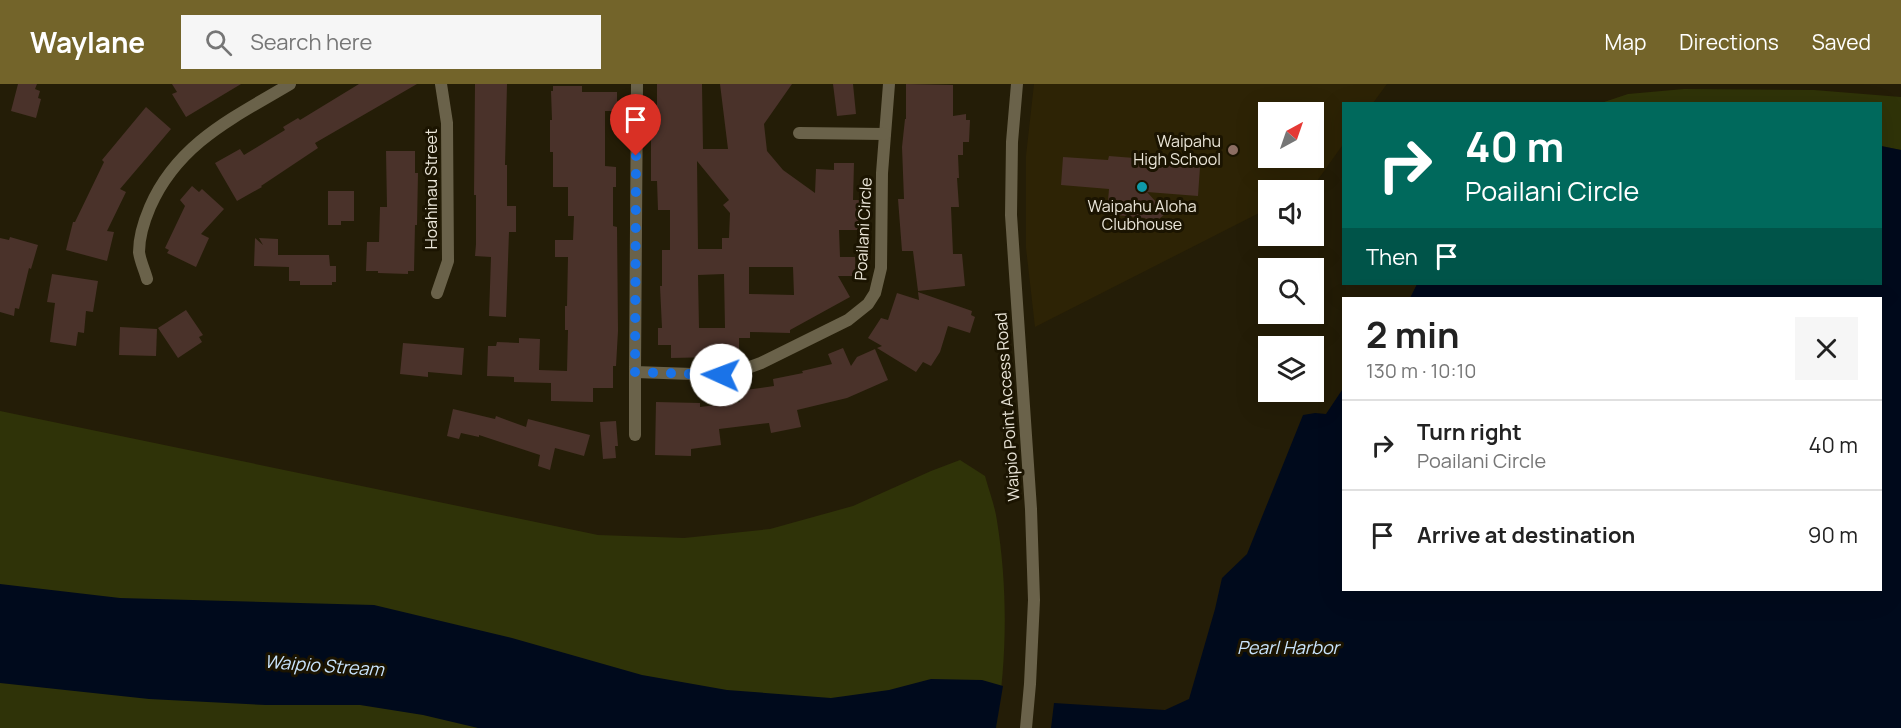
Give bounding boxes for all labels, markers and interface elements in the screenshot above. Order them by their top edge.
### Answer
search box [181,15,601,69]
text: Waylane [30,23,145,61]
icon: search [202,26,235,59]
text: Search here [250,27,372,57]
text: Map [1605,28,1646,56]
text: Directions [1679,28,1779,56]
text: Saved [1812,28,1871,56]
pin [610,94,661,156]
north arrow [1258,102,1324,168]
map controls [1258,102,1324,402]
icon: arrive [619,103,652,136]
text: 40 m [1465,117,1564,175]
icon: right [1366,126,1444,204]
street label: Hoahinau Street [420,129,442,249]
place label: Waipahu High School [1133,130,1221,170]
marker: Waipahu High School [1226,143,1240,157]
text: Poailani Circle [1465,172,1639,209]
street label: Poailani Circle [849,177,877,281]
marker: Waipahu Aloha Clubhouse [1135,180,1149,194]
button: sound [1258,180,1324,246]
place label: Waipahu Aloha Clubhouse [1087,195,1197,235]
icon: arrive [1430,240,1463,273]
text: Then [1366,242,1418,272]
button: search [1258,258,1324,324]
text: 2 min [1366,310,1460,359]
street label: Waipio Point Access Road [989,312,1025,502]
button: close [1795,317,1858,380]
button: layers [1258,336,1324,402]
position arrow [689,343,753,407]
text: 130 m · 10:10 [1366,357,1477,384]
text: Turn right [1417,417,1522,447]
icon: right [1366,429,1399,462]
text: 40 m [1809,430,1858,460]
text: Poailani Circle [1417,447,1546,474]
icon: arrive [1366,519,1399,552]
text: Arrive at destination [1417,520,1635,550]
text: 90 m [1808,520,1858,550]
water label: Pearl Harbor [1237,635,1342,659]
water label: Waipio Stream [264,649,386,681]

